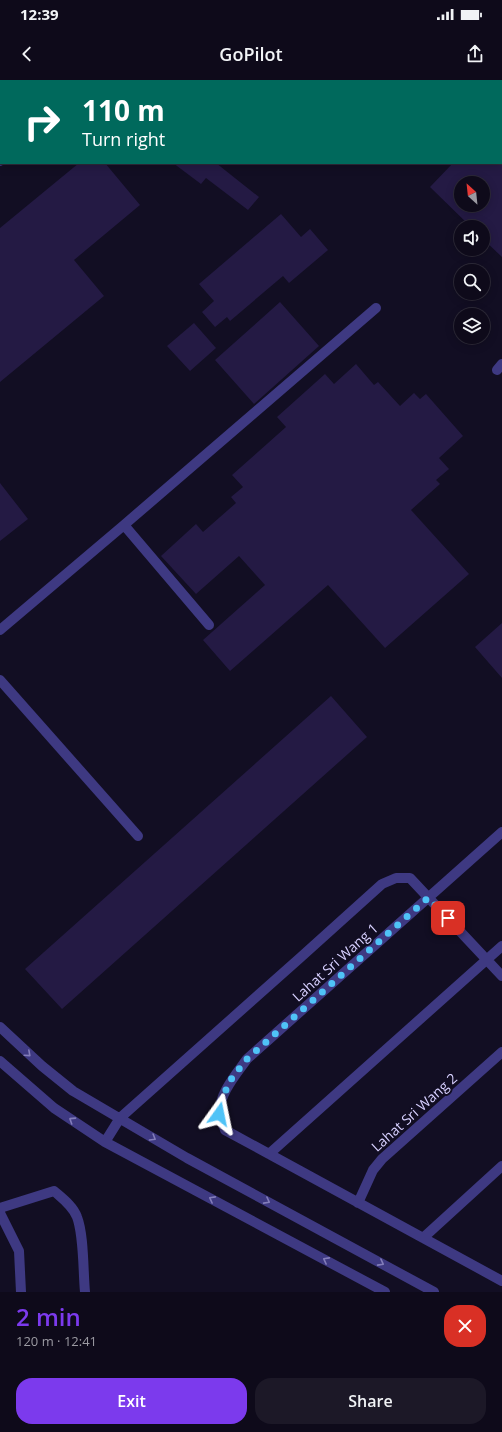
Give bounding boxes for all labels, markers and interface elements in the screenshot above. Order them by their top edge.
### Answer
text: 12:39 [20,4,59,24]
text: GoPilot [219,42,283,66]
icon: back [16,43,38,65]
icon: share [464,43,486,65]
text: 110 m [82,91,165,129]
icon: right [16,96,68,148]
text: Turn right [82,127,165,151]
north arrow [454,176,490,212]
map controls [454,176,490,344]
button: sound [454,220,490,256]
button: search [454,264,490,300]
button: layers [454,308,490,344]
pin [431,901,465,935]
icon: arrive [437,907,459,929]
street label: Lahat Sri Wang 1 [288,918,382,1006]
one-way arrow [23,1049,31,1056]
street label: Lahat Sri Wang 2 [367,1068,461,1156]
position arrow [198,1093,240,1135]
one-way arrow [69,1118,76,1125]
one-way arrow [149,1133,156,1141]
one-way arrow [209,1196,216,1203]
one-way arrow [263,1197,270,1204]
one-way arrow [323,1258,331,1265]
one-way arrow [377,1259,384,1266]
text: 2 min [16,1300,81,1333]
button: close [444,1305,486,1347]
text: 120 m · 12:41 [16,1332,97,1350]
button: Exit [16,1378,247,1424]
button: Share [255,1378,486,1424]

